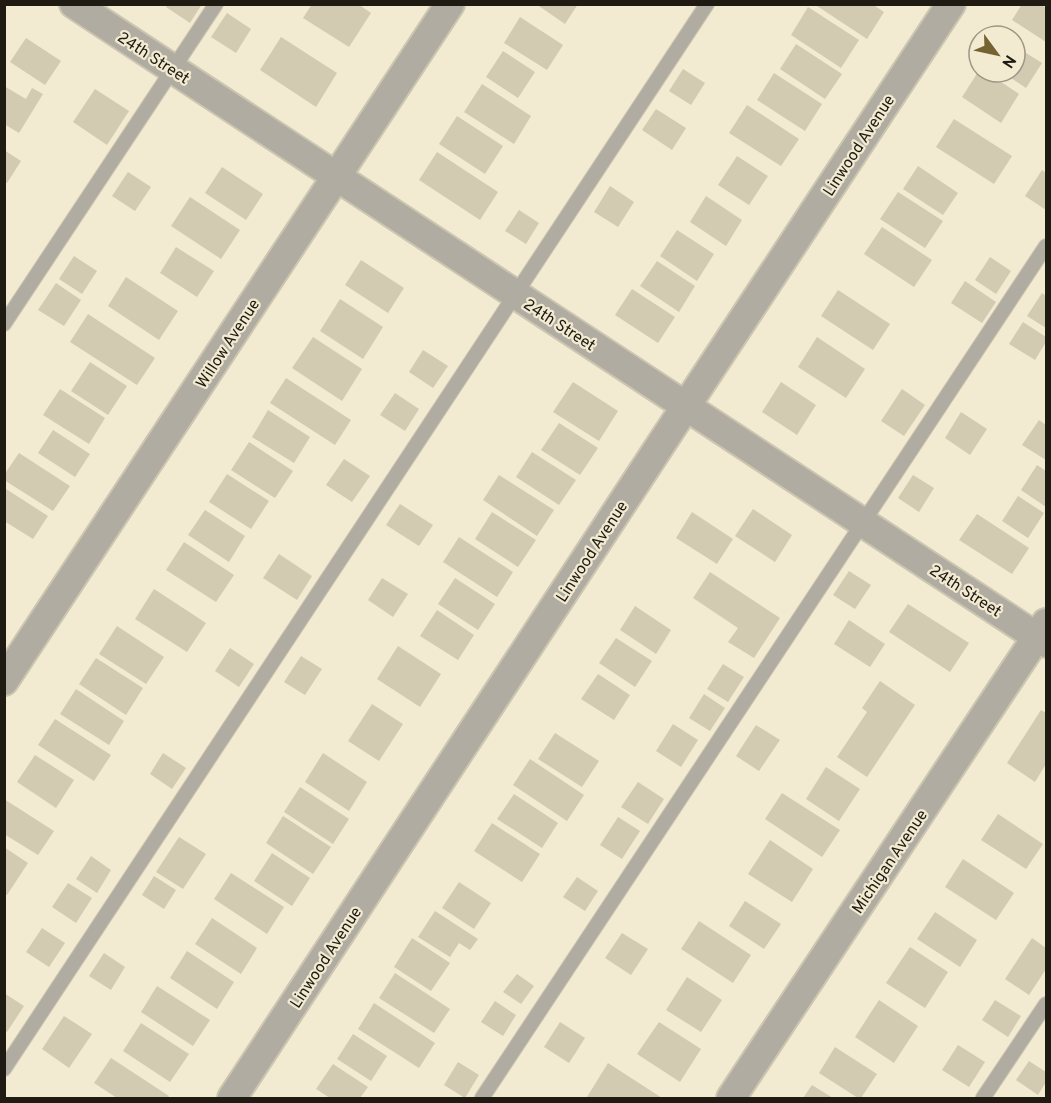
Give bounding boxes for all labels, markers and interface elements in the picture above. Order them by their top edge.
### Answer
north arrow [967,24,1027,84]
street label: 24th Street [113,28,193,89]
text: N [996,51,1019,71]
street label: Linwood Avenue [819,92,900,201]
street label: 24th Street [519,295,599,356]
street label: Willow Avenue [192,296,265,393]
street label: Linwood Avenue [552,498,633,607]
street label: 24th Street [925,561,1005,622]
street label: Michigan Avenue [848,806,933,918]
street label: Linwood Avenue [286,904,367,1013]

